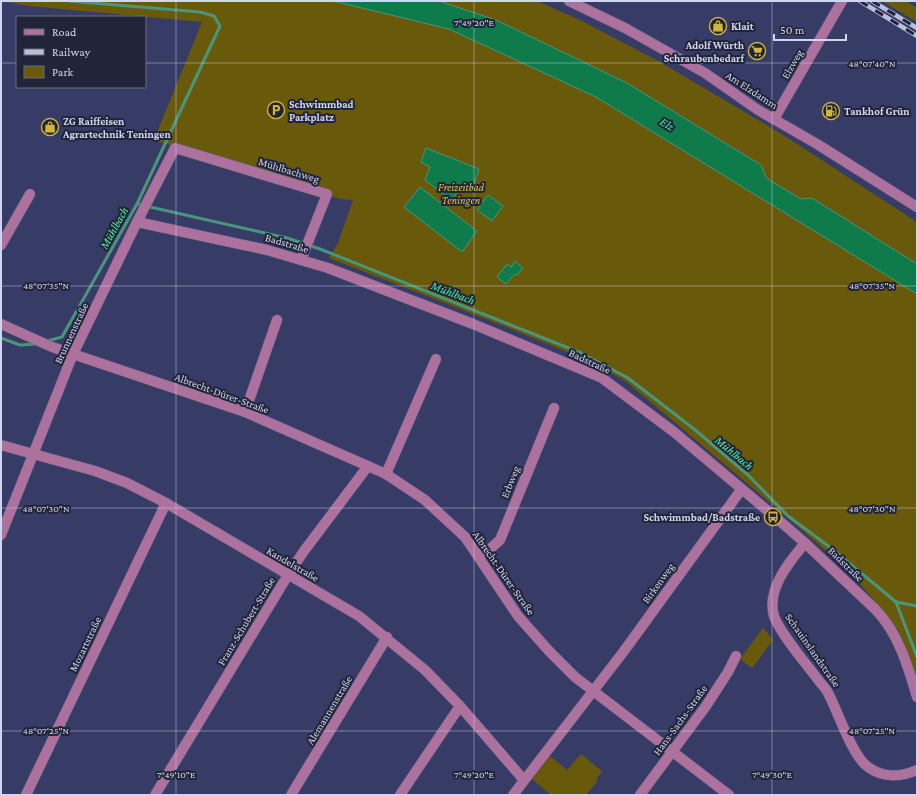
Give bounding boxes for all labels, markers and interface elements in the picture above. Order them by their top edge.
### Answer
legend [16,16,146,88]
shop icon: Klait [708,16,728,36]
scale bar [774,16,846,42]
text: 7°49'20"E [454,17,495,28]
place label: Klait [731,20,754,32]
text: 50 m [780,23,805,37]
text: Road [52,25,77,39]
place label: Adolf Würth Schraubenbedarf [664,39,745,64]
supermarket icon: Adolf Würth Schraubenbedarf [747,41,767,61]
text: Railway [52,45,91,59]
street label: Elzweg [779,47,806,81]
text: 48°07'40"N [848,58,896,69]
text: Park [52,65,74,79]
street label: Am Elzdamm [724,69,780,111]
place label: Schwimmbad Parkplatz [289,98,354,123]
parking icon: Schwimmbad Parkplatz [266,100,286,120]
fuel station icon: Tankhof Grün [821,101,841,121]
place label: Tankhof Grün [844,105,910,117]
water label: Elz [657,114,677,134]
place label: ZG Raiffeisen Agrartechnik Teningen [62,115,171,140]
shop icon: ZG Raiffeisen Agrartechnik Teningen [40,117,60,137]
street label: Mühlbachweg [257,155,322,186]
park label: Freizeitbad Teningen [438,181,485,207]
water label: Mühlbach [96,204,131,252]
street label: Badstraße [264,231,310,255]
water label: Mühlbach [428,278,477,308]
text: 48°07'35"N [23,280,69,291]
text: 48°07'35"N [849,280,895,291]
street label: Brunnenstraße [52,300,90,365]
street label: Badstraße [567,346,613,376]
street label: Albrecht-Dürer-Straße [173,370,271,416]
water label: Mühlbach [711,432,756,473]
street label: Erbweg [498,464,523,500]
text: 48°07'30"N [23,503,70,514]
text: 48°07'30"N [849,503,896,514]
bus stop icon: Schwimmbad/Badstraße [763,507,783,527]
place label: Schwimmbad/Badstraße [643,511,760,523]
street label: Albrecht-Dürer-Straße [471,529,538,617]
street label: Kandelstraße [265,544,321,584]
street label: Badstraße [826,544,866,584]
street label: Birkenweg [639,560,678,606]
street label: Franz-Schubert-Straße [215,575,277,667]
street label: Schauinslandstraße [783,611,843,689]
street label: Mozartstraße [67,614,104,673]
street label: Alemannenstraße [304,673,354,747]
street label: Hans-Sachs-Straße [650,682,710,758]
text: 48°07'25"N [23,725,70,736]
text: 48°07'25"N [849,725,896,736]
text: 7°49'10"E [157,769,196,780]
text: 7°49'20"E [454,769,495,780]
text: 7°49'30"E [752,769,792,780]

